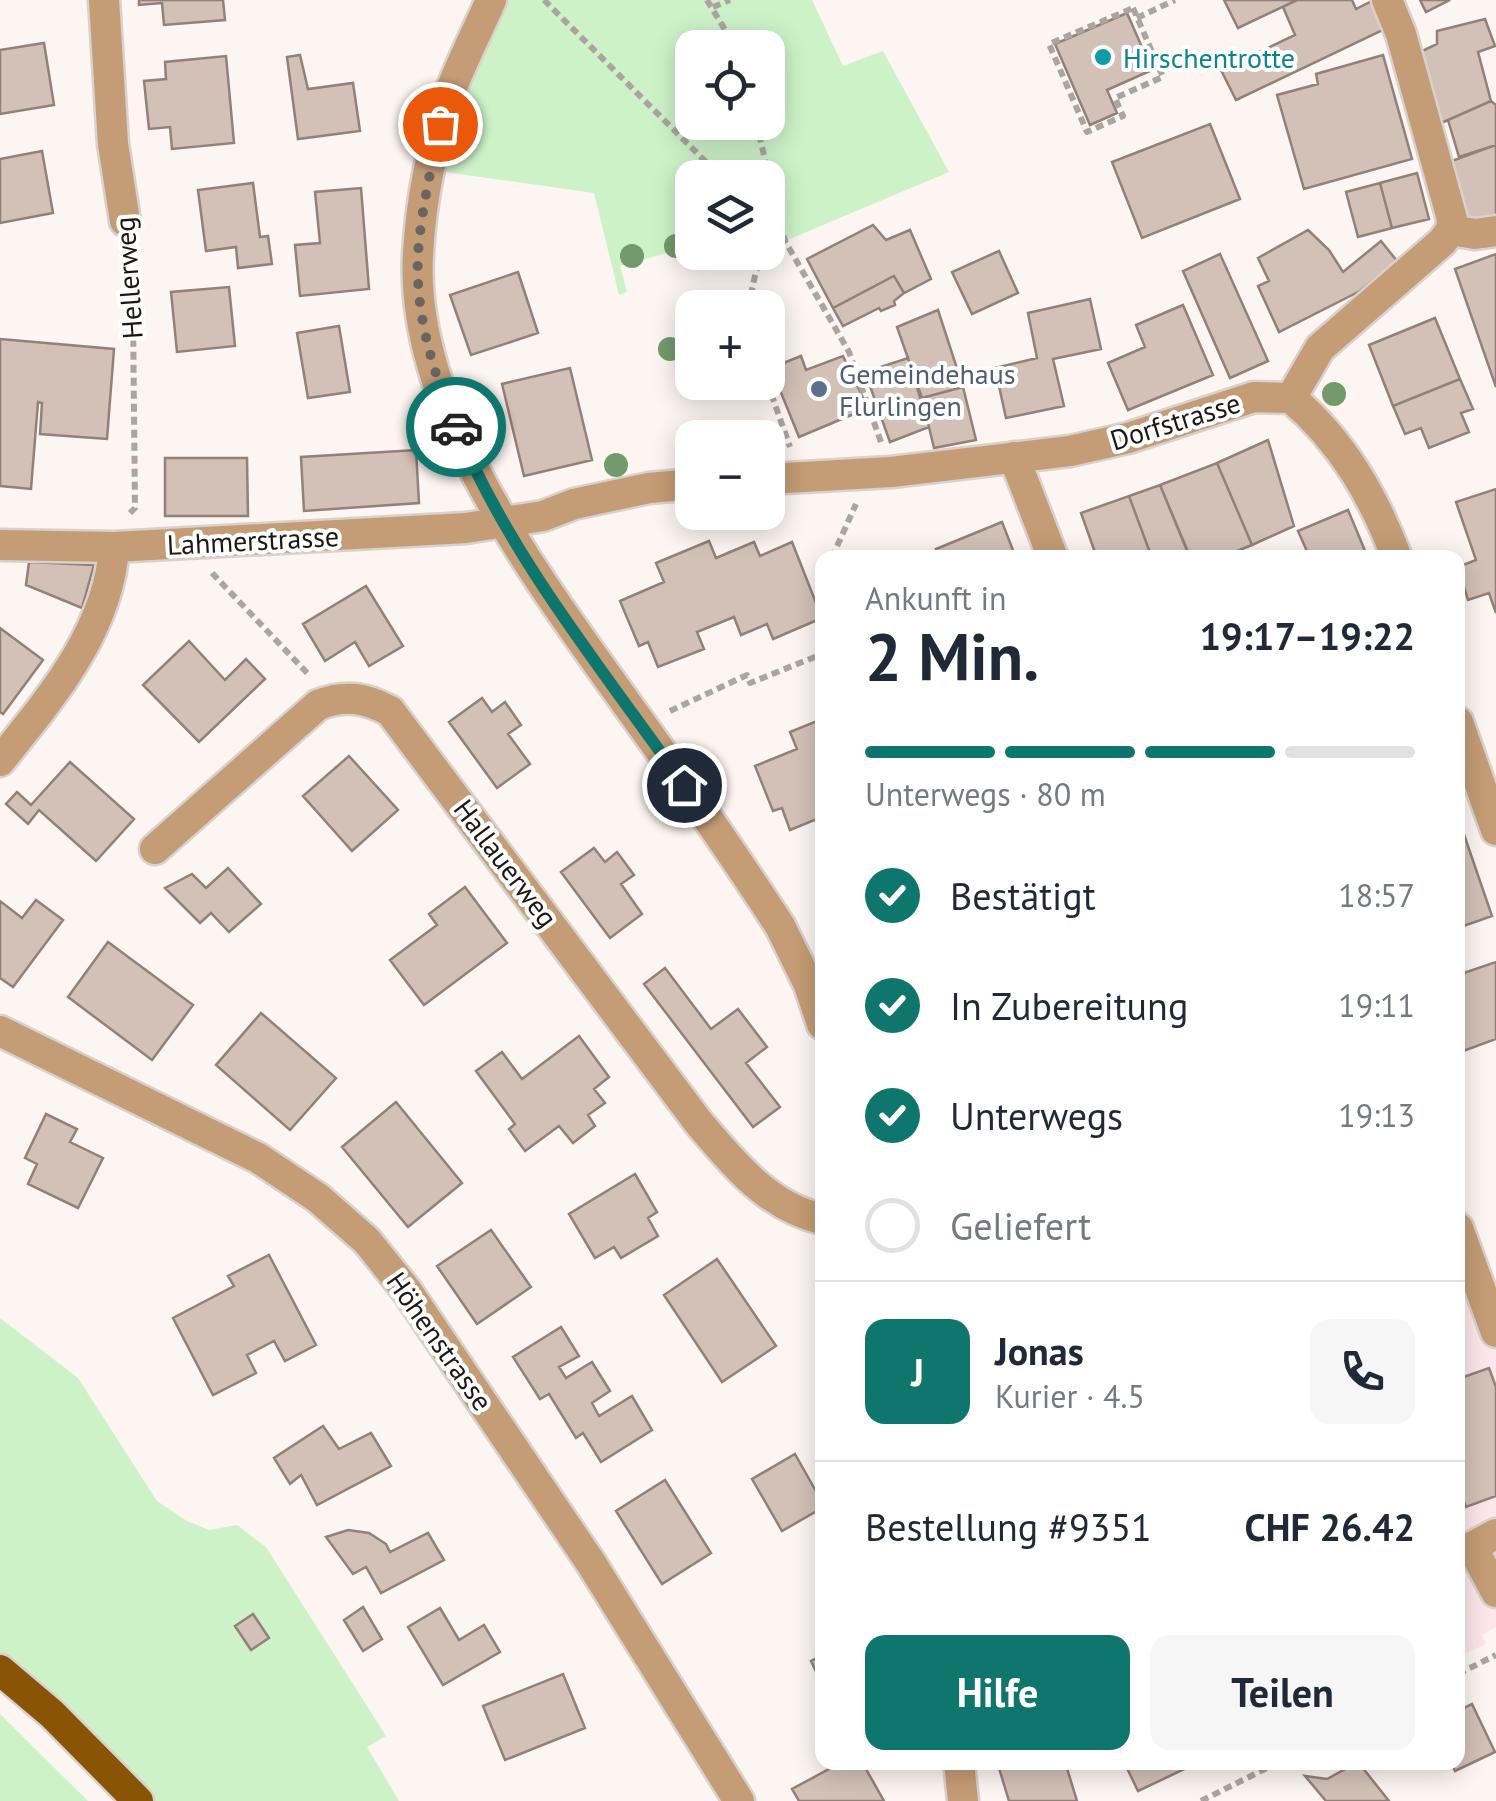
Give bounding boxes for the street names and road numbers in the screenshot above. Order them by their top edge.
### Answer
street label: Hellerweg [105,216,151,340]
street label: Dorfstrasse [1105,384,1245,458]
street label: Lahmerstrasse [166,517,340,563]
street label: Hallauerweg [446,792,566,934]
street label: Höhenstrasse [379,1264,501,1418]

